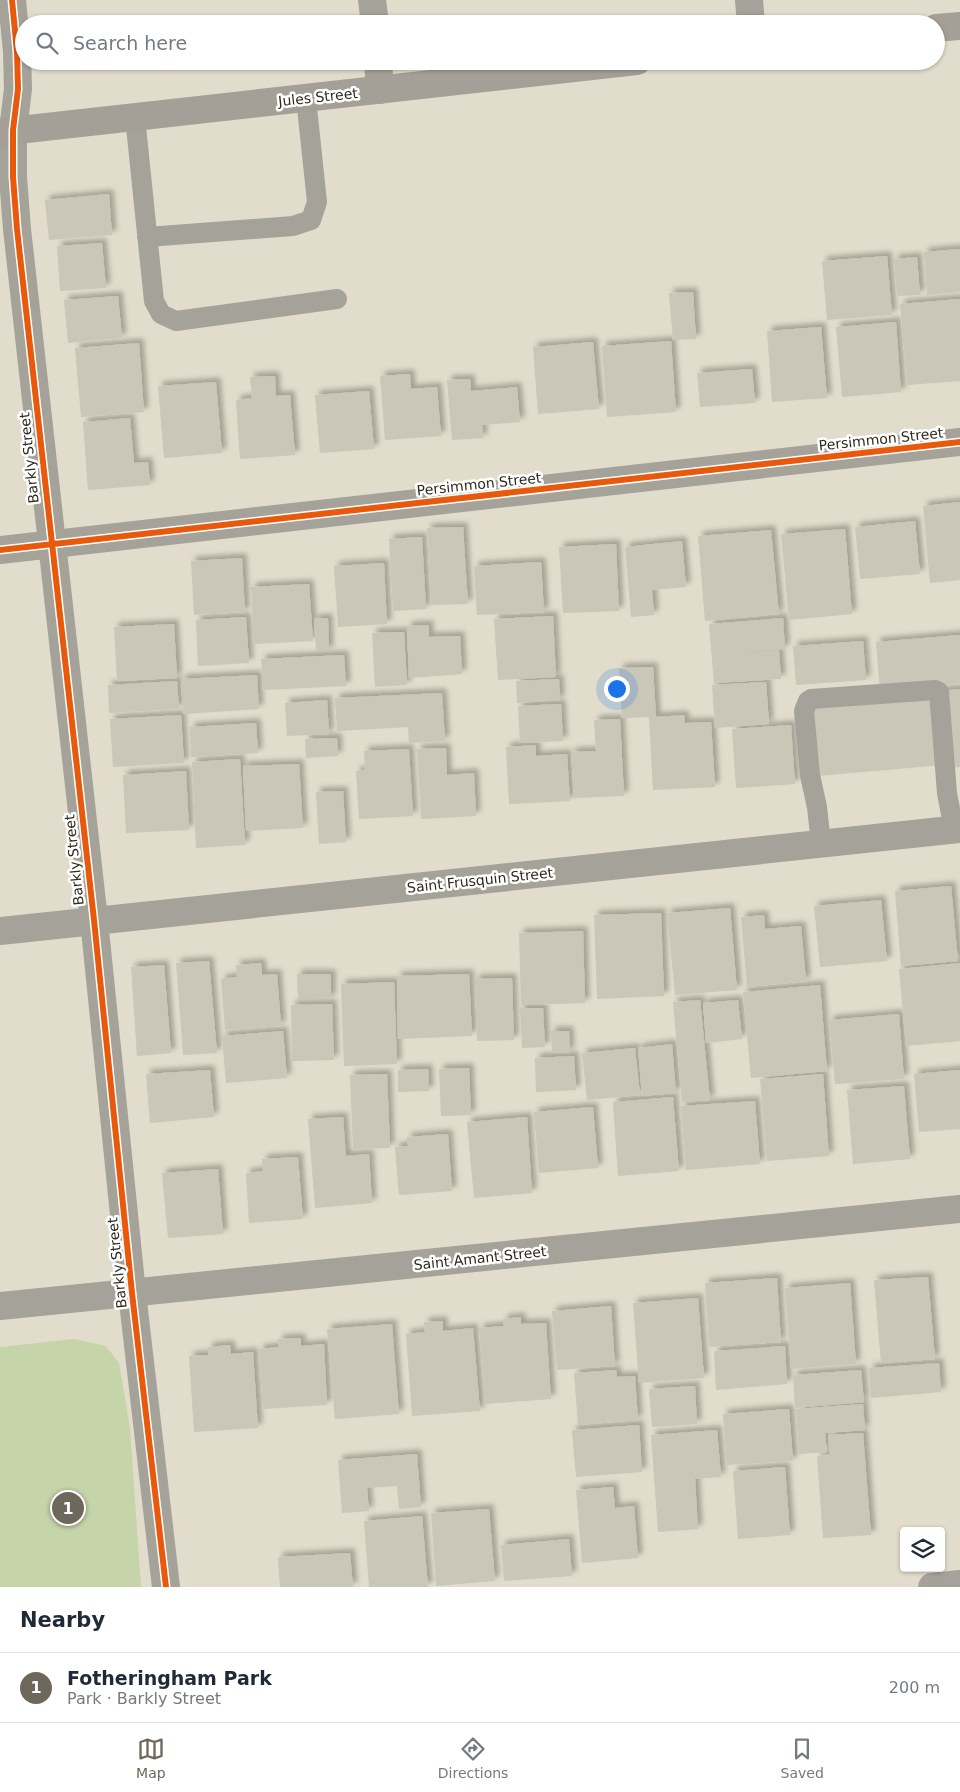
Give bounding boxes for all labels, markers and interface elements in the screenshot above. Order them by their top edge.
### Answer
search box [15,15,945,70]
icon: search [33,29,61,57]
text: Search here [73,32,187,54]
street label: Jules Street [276,85,359,109]
street label: Barkly Street [16,411,42,504]
street label: Persimmon Street [818,424,945,453]
street label: Persimmon Street [416,469,543,498]
your location [604,676,630,702]
street label: Barkly Street [61,813,87,906]
street label: Saint Frusquin Street [406,864,554,896]
street label: Barkly Street [104,1216,130,1309]
street label: Saint Amant Street [413,1243,548,1273]
pin: 1 [52,1489,84,1527]
map controls [900,1527,945,1572]
button: layers [900,1527,945,1572]
text: Nearby [20,1608,105,1632]
text: Fotheringham Park [67,1667,272,1689]
text: 1 [30,1678,42,1697]
text: 200 m [889,1678,940,1697]
text: Park · Barkly Street [67,1689,221,1708]
tab: Map [136,1735,166,1781]
tab: Directions [438,1735,508,1781]
tab: Saved [781,1735,824,1781]

